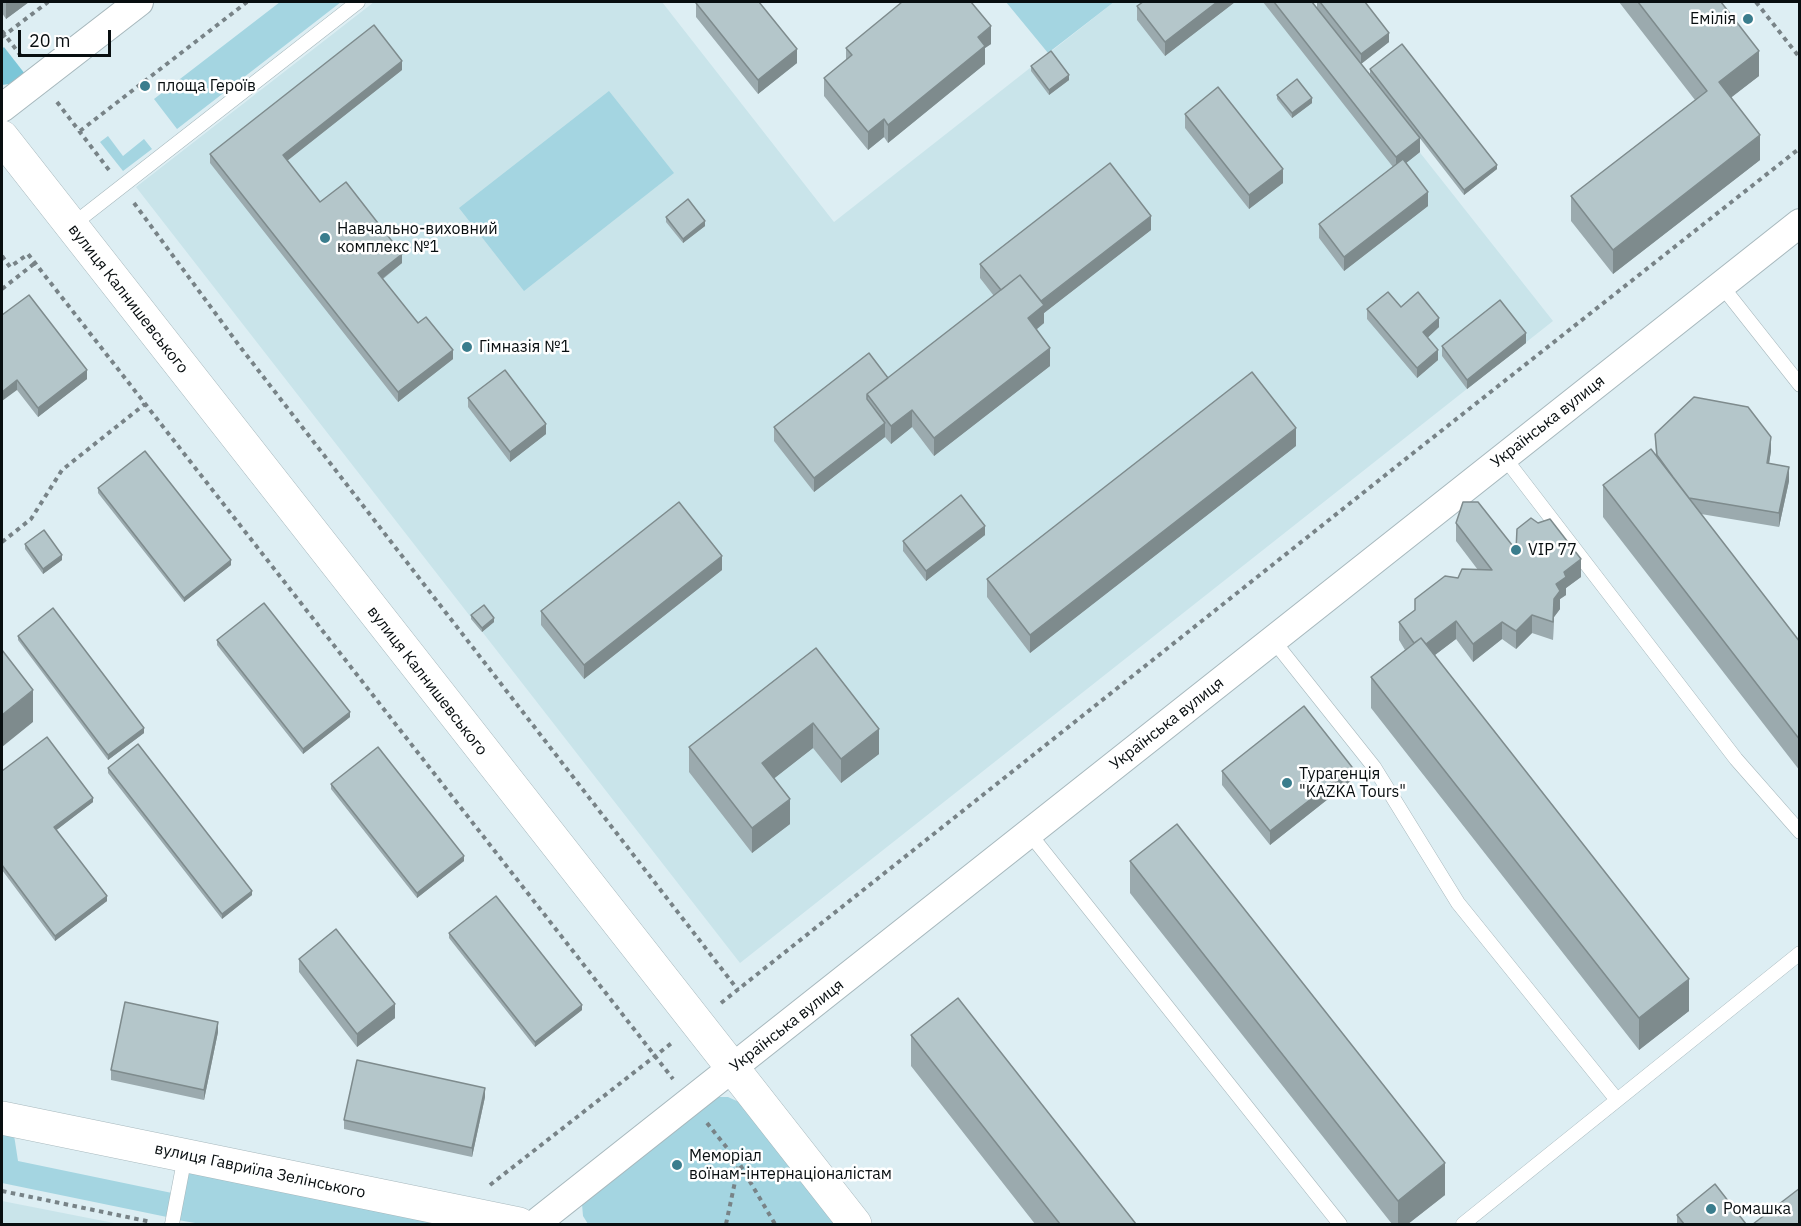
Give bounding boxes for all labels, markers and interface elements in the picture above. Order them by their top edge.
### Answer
place label: Емілія [1690,9,1736,29]
marker: Емілія [1741,12,1755,26]
scale bar [21,18,114,56]
text: 20 m [29,29,71,52]
place label: площа Героїв [157,76,256,96]
marker: площа Героїв [138,79,152,93]
place label: Навчально-виховний комплекс №1 [337,219,498,257]
street label: вулиця Калнишевського [64,221,192,377]
marker: Навчально-виховний комплекс №1 [318,231,332,245]
place label: Гімназія №1 [479,337,570,357]
marker: Гімназія №1 [460,340,474,354]
street label: Українська вулиця [1487,372,1609,472]
place label: VIP 77 [1528,540,1577,560]
marker: VIP 77 [1509,543,1523,557]
street label: вулиця Калнишевського [363,603,491,759]
street label: Українська вулиця [1106,674,1228,774]
place label: Турагенція "KAZKA Tours" [1299,764,1406,802]
marker: Турагенція "KAZKA Tours" [1280,776,1294,790]
street label: Українська вулиця [726,976,848,1076]
street label: вулиця Гавриїла Зелінського [153,1139,367,1203]
place label: Меморіал воїнам-інтернаціоналістам [689,1146,892,1184]
marker: Меморіал воїнам-інтернаціоналістам [670,1158,684,1172]
place label: Ромашка [1723,1199,1791,1219]
marker: Ромашка [1704,1202,1718,1216]

